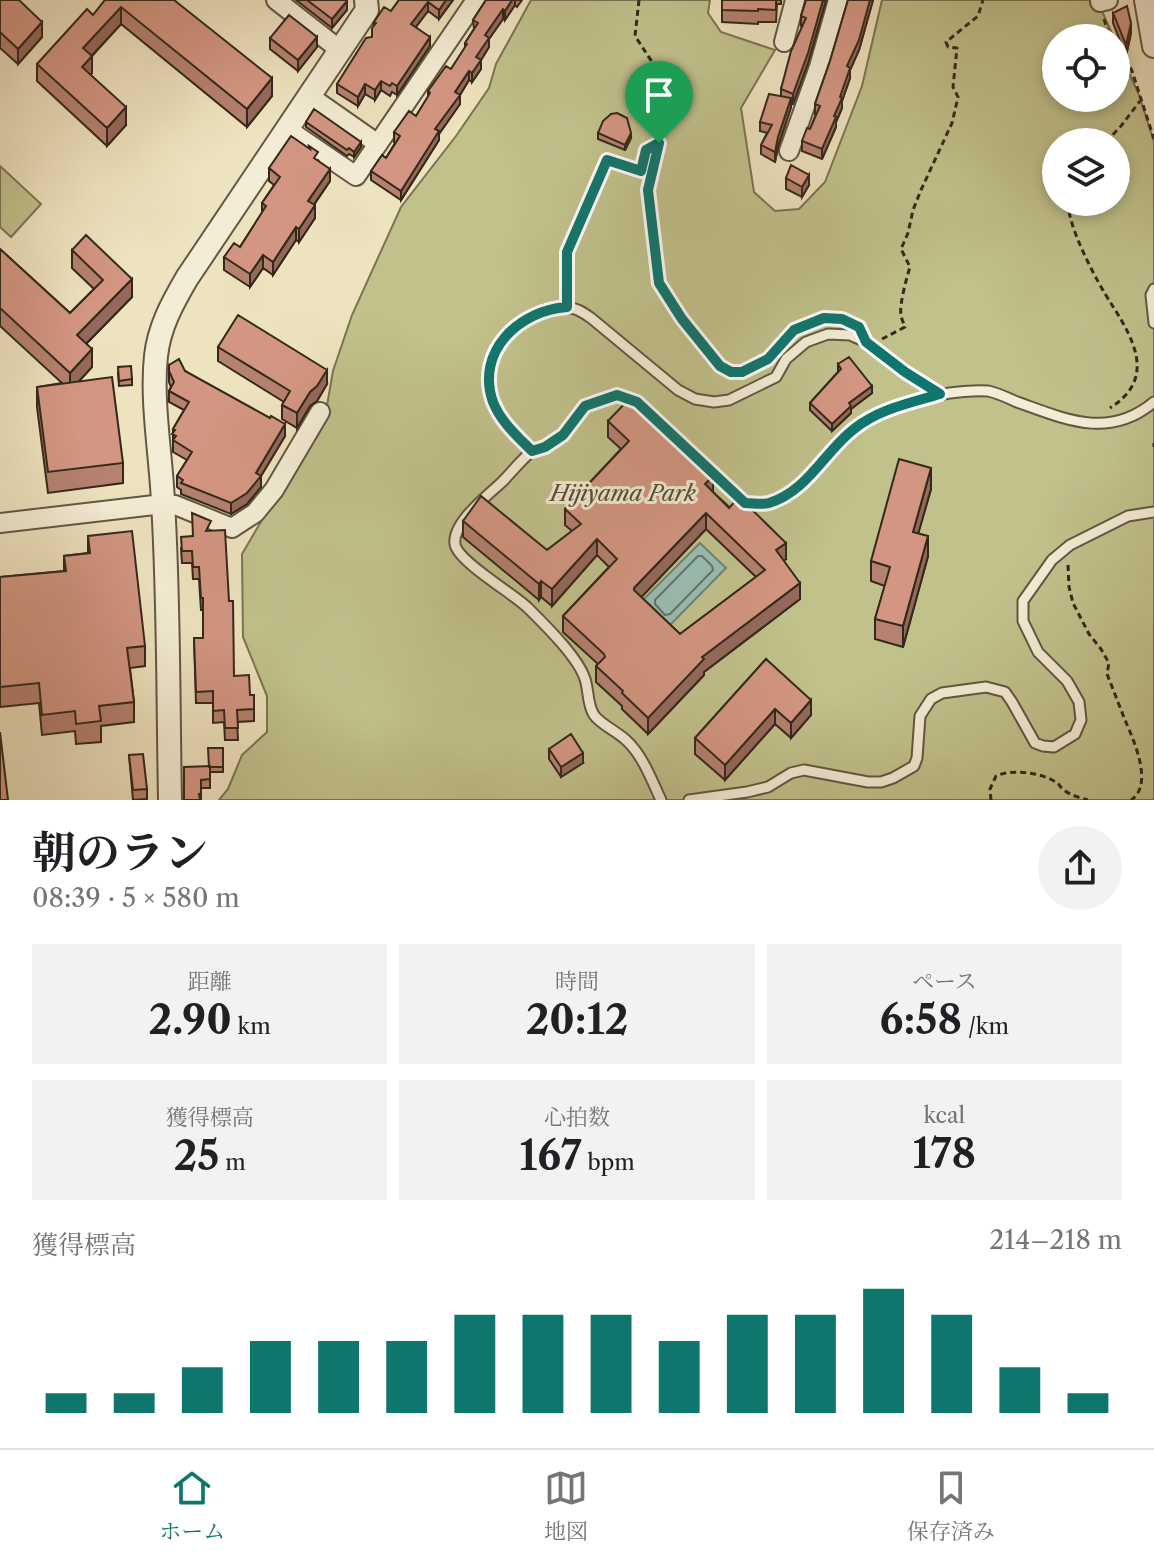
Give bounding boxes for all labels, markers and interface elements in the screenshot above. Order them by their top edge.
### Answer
map controls [1042,24,1130,216]
button: locate [1042,24,1130,112]
pin [625,61,693,143]
icon: arrive [637,73,681,117]
button: layers [1042,128,1130,216]
park label: Hijiyama Park [548,480,696,507]
text: 朝のラン [32,825,208,879]
button: share [1038,826,1122,910]
text: 08:39 · 5 × 580 m [32,882,240,914]
text: 距離 [188,968,232,995]
text: 時間 [555,968,599,995]
text: ペース [912,968,977,995]
text: 2.90 [149,995,232,1044]
text: 20:12 [526,995,628,1044]
text: 6:58 [880,995,962,1044]
text: km [232,1013,271,1040]
text: /km [962,1013,1009,1040]
text: kcal [924,1102,965,1129]
text: 獲得標高 [166,1104,254,1131]
text: 心拍数 [544,1104,610,1131]
text: 178 [913,1129,976,1178]
text: 25 [174,1131,219,1180]
text: 167 [519,1131,582,1180]
text: m [219,1149,246,1176]
text: bpm [582,1149,635,1176]
text: 214–218 m [989,1224,1122,1256]
text: 獲得標高 [32,1229,136,1261]
tab: ホーム [159,1466,225,1545]
tab: 地図 [544,1466,588,1545]
tab: 保存済み [907,1466,995,1545]

